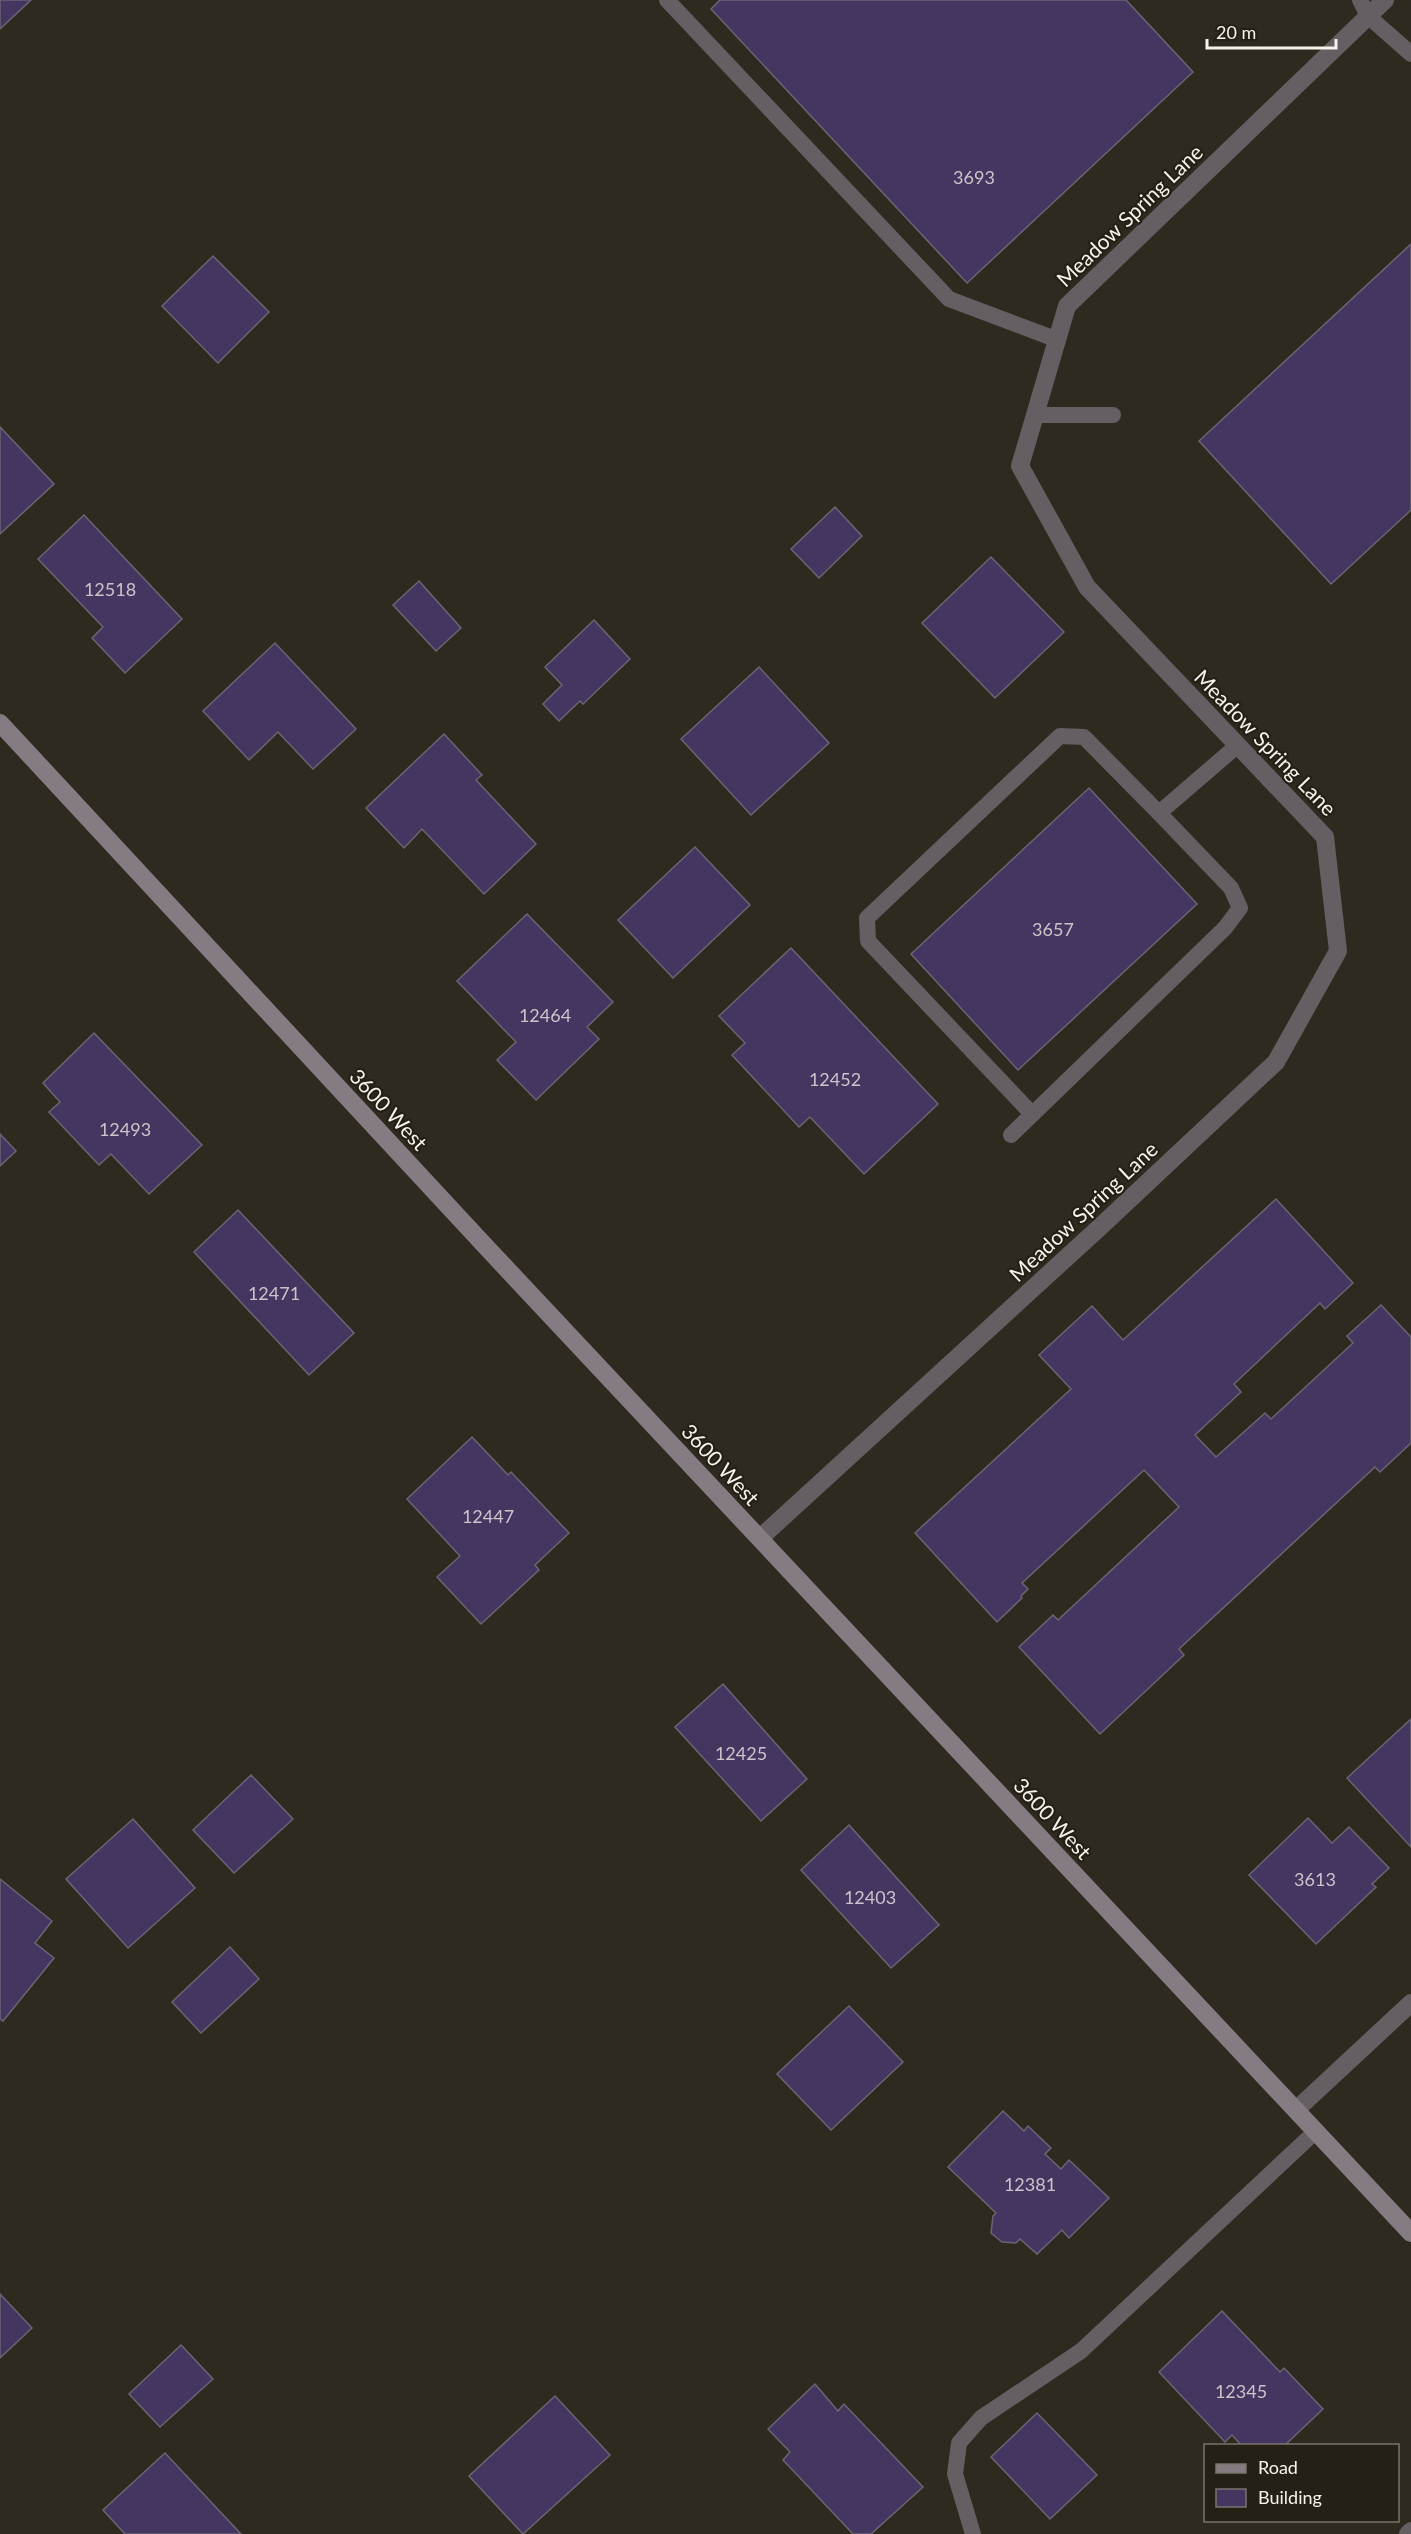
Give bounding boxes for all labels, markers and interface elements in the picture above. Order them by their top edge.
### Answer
scale bar [1207,12,1336,50]
text: 20 m [1216,21,1256,43]
street label: Meadow Spring Lane [1051,139,1207,291]
house number: 3693 [953,166,995,188]
house number: 12518 [84,578,136,600]
street label: Meadow Spring Lane [1190,664,1342,820]
house number: 3657 [1032,918,1074,940]
house number: 12464 [519,1004,571,1026]
street label: 3600 West [345,1063,433,1155]
house number: 12452 [809,1068,861,1090]
house number: 12493 [99,1118,151,1140]
street label: Meadow Spring Lane [1004,1136,1162,1286]
house number: 12471 [248,1282,300,1304]
street label: 3600 West [677,1418,765,1510]
house number: 12447 [462,1505,514,1527]
house number: 12425 [715,1742,767,1764]
street label: 3600 West [1009,1772,1097,1864]
house number: 3613 [1294,1868,1336,1890]
house number: 12403 [844,1886,896,1908]
house number: 12381 [1004,2173,1056,2195]
house number: 12345 [1215,2380,1267,2402]
legend [1204,2444,1399,2522]
text: Road [1258,2456,1298,2478]
text: Building [1258,2486,1322,2508]

